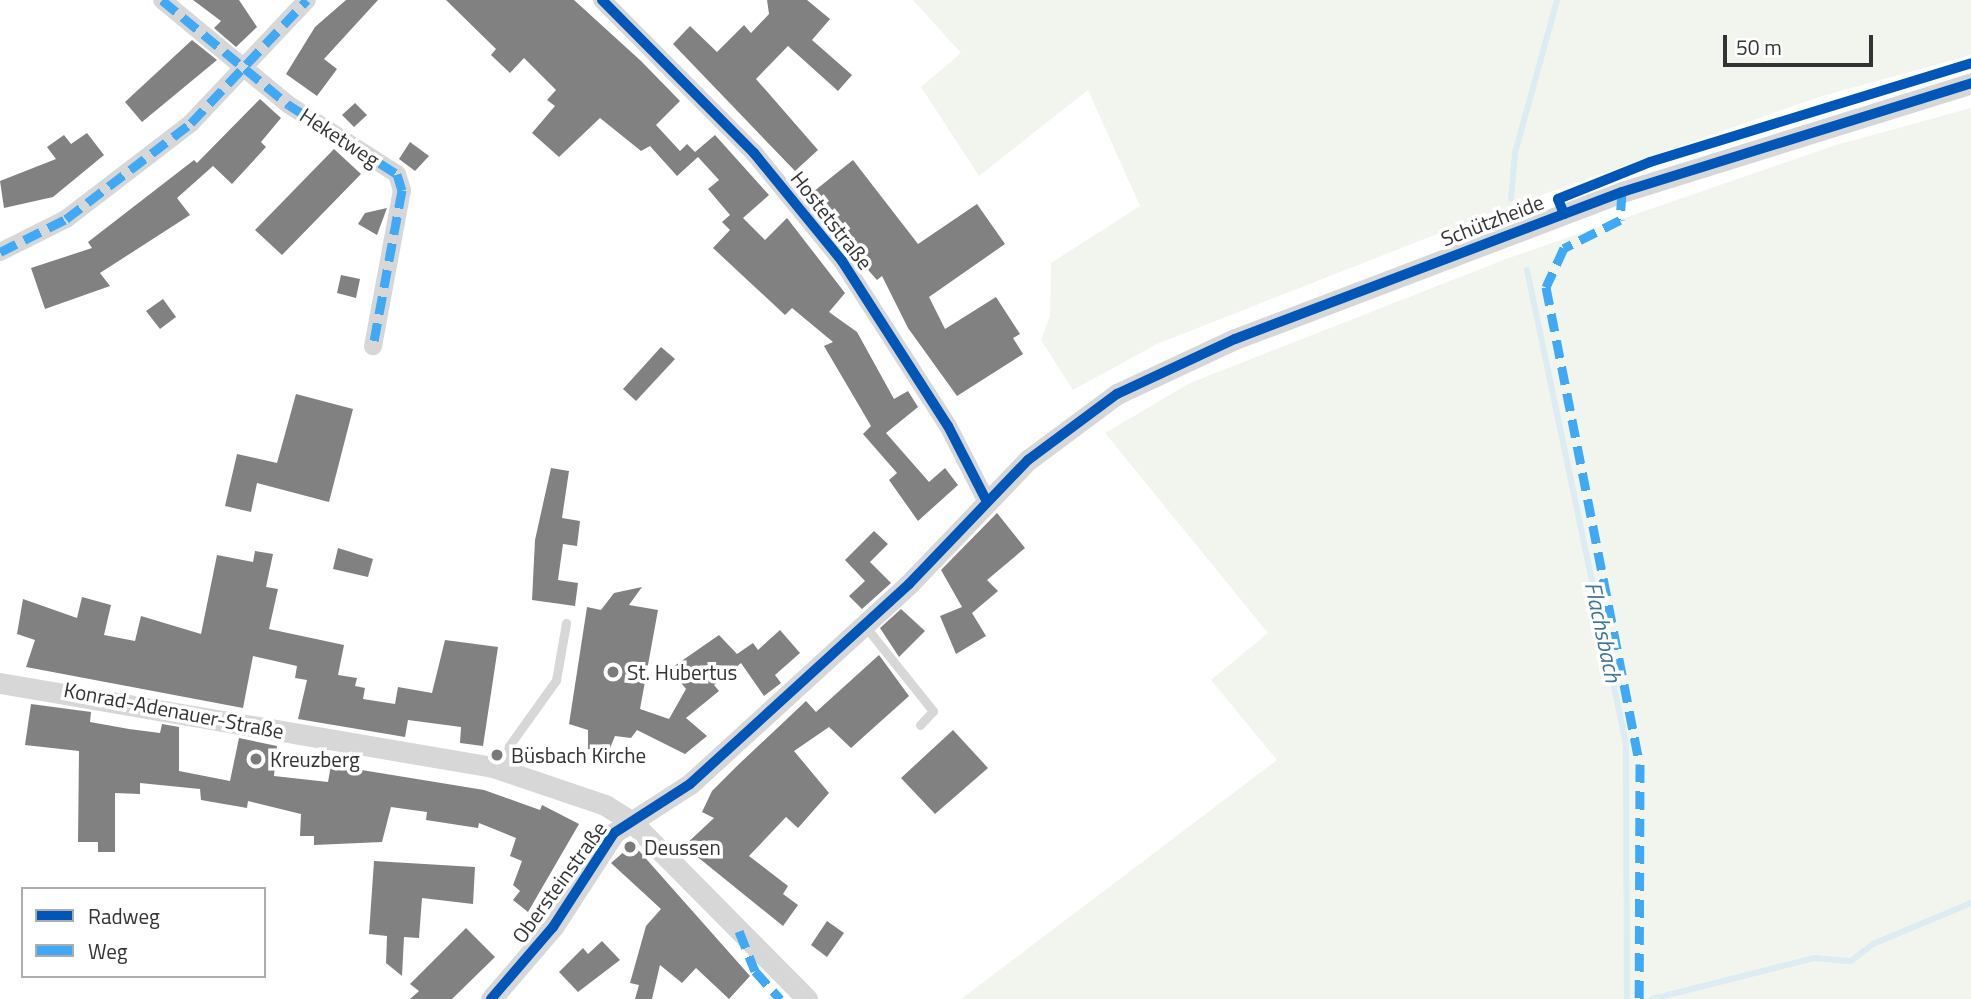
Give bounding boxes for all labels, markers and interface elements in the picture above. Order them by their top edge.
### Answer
scale bar [1726,21,1876,65]
text: 50 m [1736,31,1782,63]
street label: Heketweg [296,102,384,172]
street label: Hostetstraße [786,166,878,274]
street label: Schützheide [1437,189,1547,251]
water label: Flachsbach [1579,579,1627,685]
place label: St. Hubertus [627,659,737,685]
marker: St. Hubertus [605,664,621,680]
street label: Konrad-Adenauer-Straße [62,676,286,744]
place label: Büsbach Kirche [511,742,646,768]
place label: Kreuzberg [270,746,360,772]
marker: Büsbach Kirche [489,747,505,763]
marker: Kreuzberg [248,751,264,767]
street label: Obersteinstraße [506,816,612,948]
place label: Deussen [644,834,721,860]
marker: Deussen [622,839,638,855]
legend [21,887,266,978]
text: Radweg [88,900,160,932]
text: Weg [88,935,128,967]

